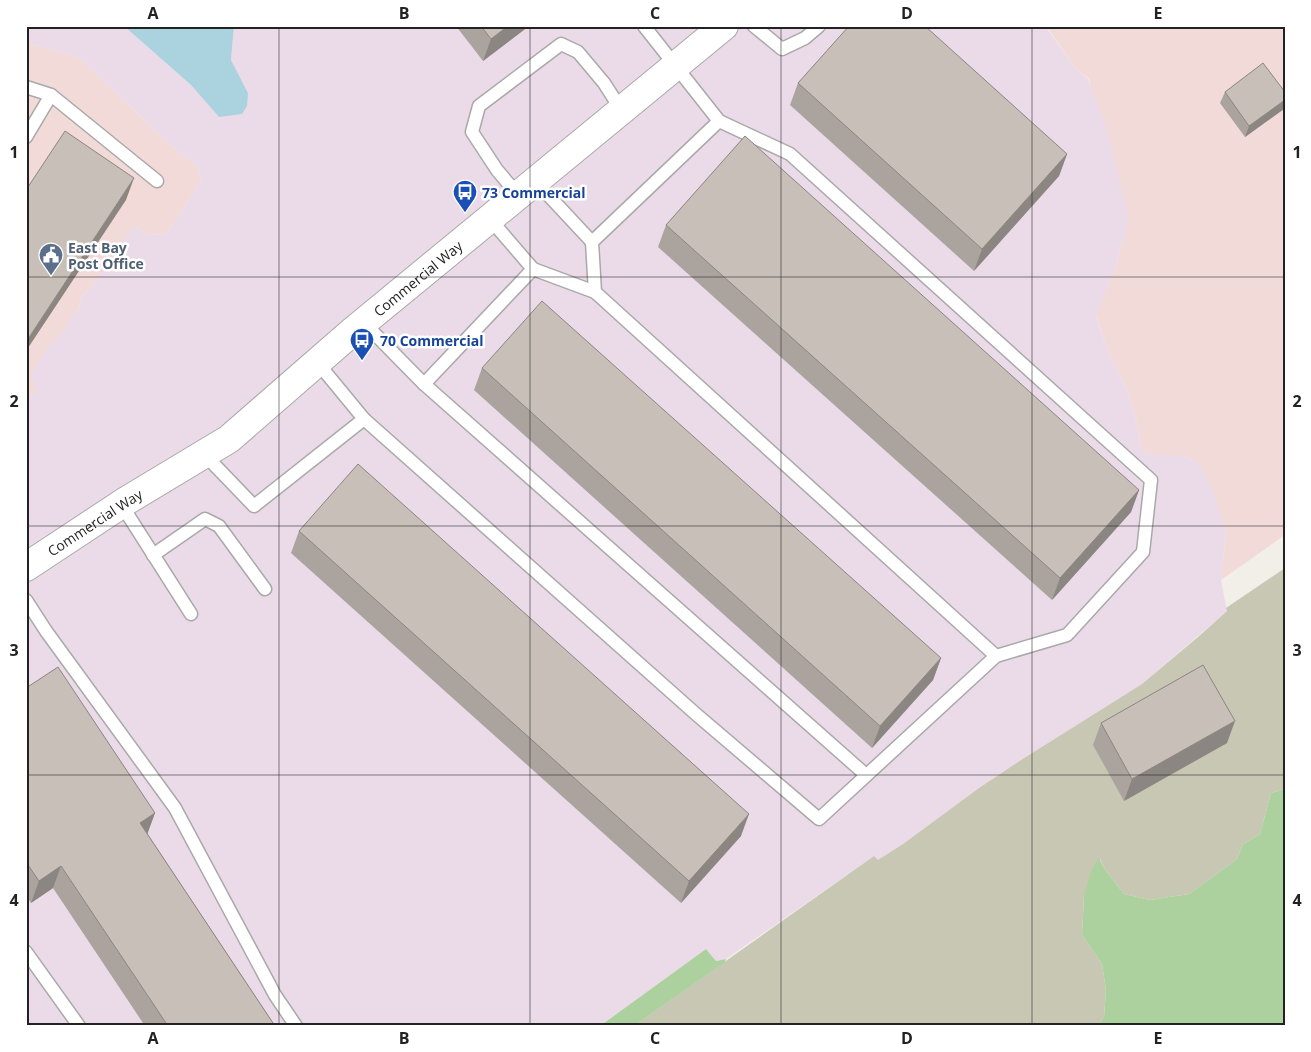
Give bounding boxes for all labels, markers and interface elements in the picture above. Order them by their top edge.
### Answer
text: A [147,2,159,24]
text: B [399,2,409,24]
text: C [650,2,660,24]
text: D [901,2,913,24]
text: E [1154,2,1163,24]
text: 1 [9,141,19,163]
text: 1 [1292,141,1302,163]
bus stop icon: 73 Commercial [452,179,478,213]
place label: 73 Commercial [482,183,586,202]
street label: Commercial Way [369,235,467,320]
place label: East Bay Post Office [68,238,144,273]
public building icon: East Bay Post Office [38,242,64,276]
bus stop icon: 70 Commercial [349,327,375,361]
place label: 70 Commercial [380,331,484,350]
text: 2 [9,390,19,412]
text: 2 [1292,390,1302,412]
street label: Commercial Way [43,484,146,560]
text: 3 [9,639,19,661]
text: 3 [1292,639,1302,661]
text: 4 [9,889,19,911]
text: 4 [1292,889,1302,911]
text: A [147,1027,159,1049]
text: B [399,1027,409,1049]
text: C [650,1027,660,1049]
text: D [901,1027,913,1049]
text: E [1154,1027,1163,1049]

